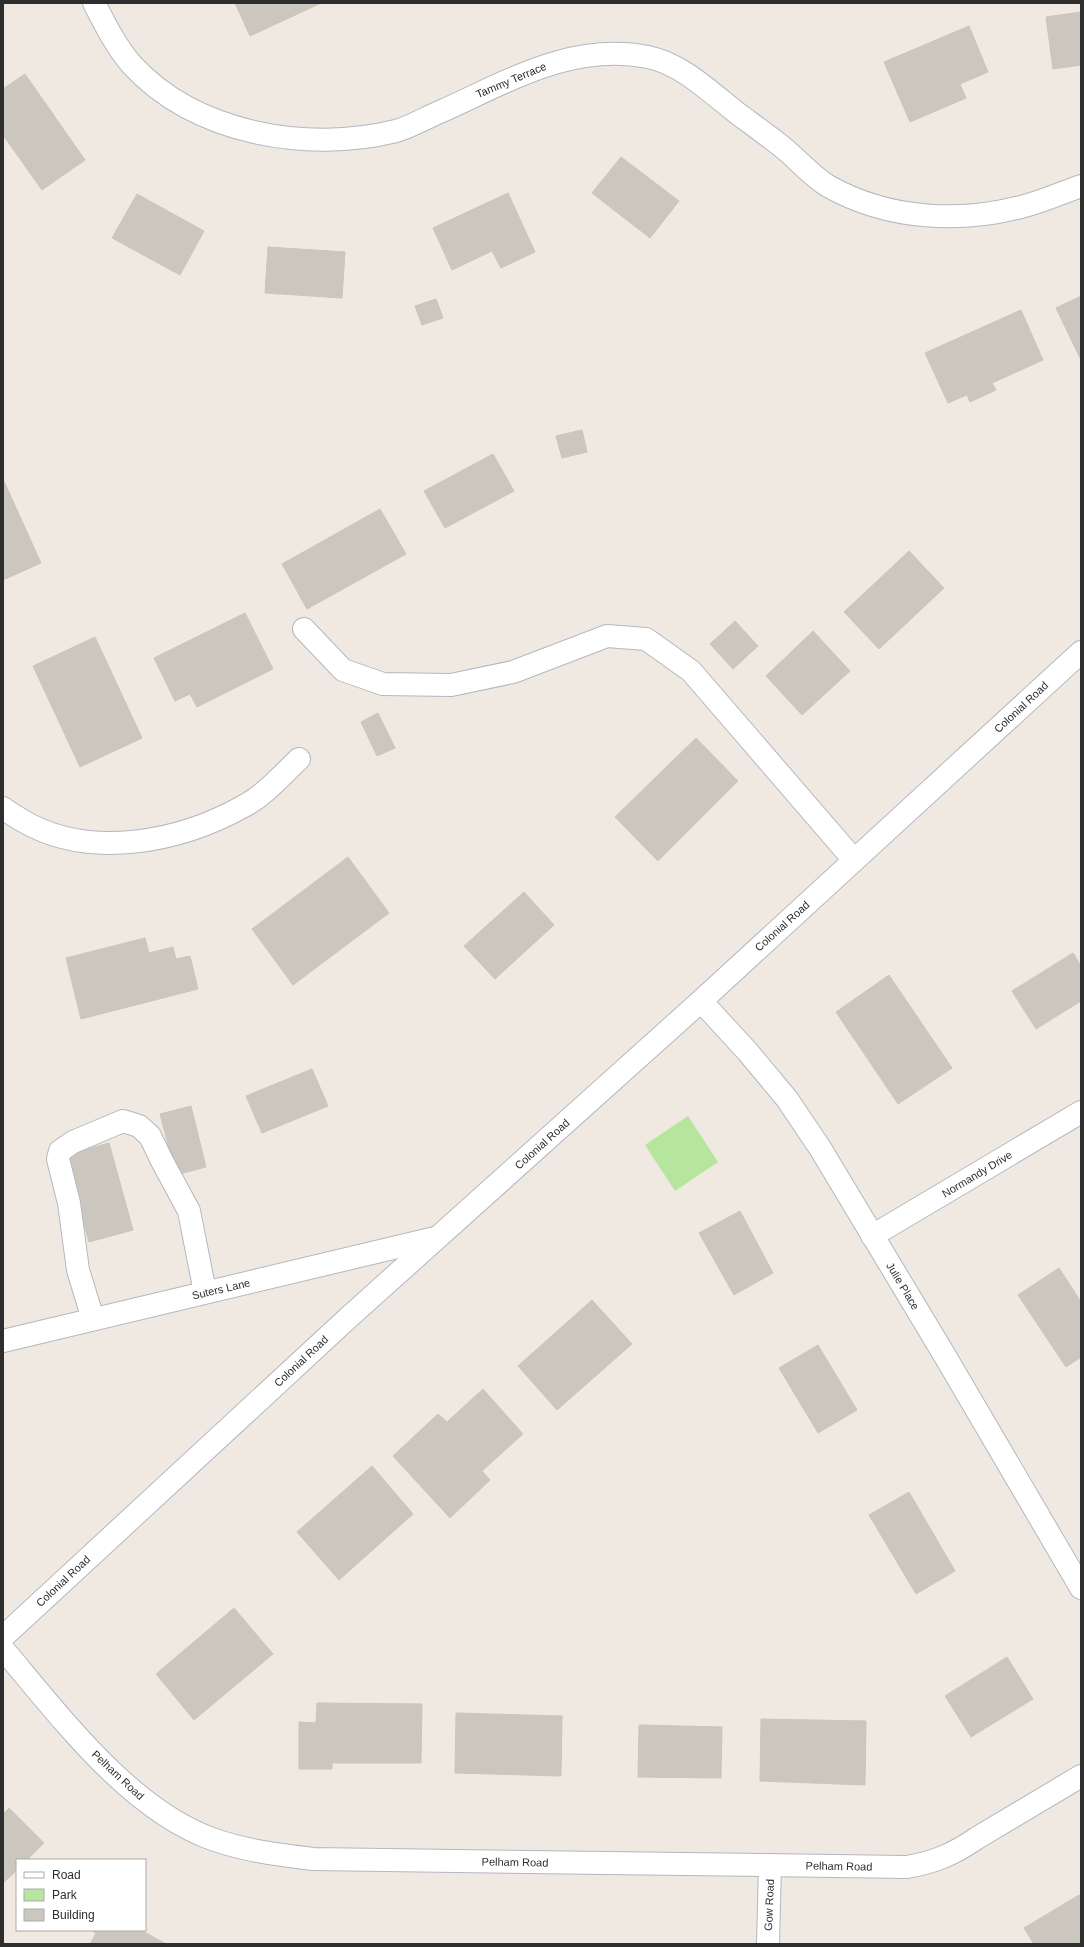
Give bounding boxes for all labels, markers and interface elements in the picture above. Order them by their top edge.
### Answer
street label: Tammy Terrace [474,60,548,100]
street label: Colonial Road [992,679,1050,735]
street label: Colonial Road [752,898,812,954]
street label: Colonial Road [512,1116,572,1172]
street label: Normandy Drive [940,1148,1014,1200]
street label: Julie Place [884,1260,922,1312]
street label: Suters Lane [191,1276,251,1302]
street label: Colonial Road [272,1333,330,1389]
street label: Colonial Road [34,1553,92,1609]
street label: Pelham Road [90,1748,146,1802]
street label: Pelham Road [482,1855,548,1869]
legend [16,1859,146,1931]
street label: Pelham Road [806,1859,872,1873]
text: Road [52,1868,81,1882]
street label: Gow Road [762,1879,776,1931]
text: Park [52,1888,78,1902]
text: Building [52,1908,95,1922]

